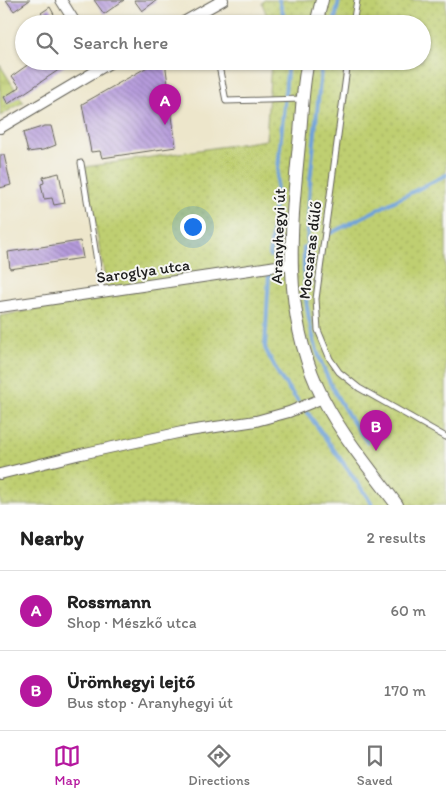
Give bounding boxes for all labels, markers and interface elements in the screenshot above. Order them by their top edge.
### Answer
search box [15,15,431,70]
icon: search [33,29,61,57]
text: Search here [73,31,168,54]
pin: A [149,84,181,125]
street label: Aranyhegyi út [267,188,289,284]
street label: Mocsaras dűlő [295,200,325,300]
your location [180,214,206,240]
street label: Saroglya utca [95,255,191,287]
pin: B [360,410,392,451]
text: Nearby [20,525,84,550]
text: 2 results [366,528,426,547]
text: Rossmann [67,590,151,613]
text: A [31,601,41,620]
text: 60 m [391,601,426,620]
text: Shop · Mészkő utca [67,613,197,632]
text: Ürömhegyi lejtő [67,670,195,693]
text: B [31,681,41,700]
text: 170 m [384,681,426,700]
text: Bus stop · Aranyhegyi út [67,693,233,712]
tab: Map [53,742,81,789]
tab: Directions [188,742,250,789]
tab: Saved [357,742,393,789]

